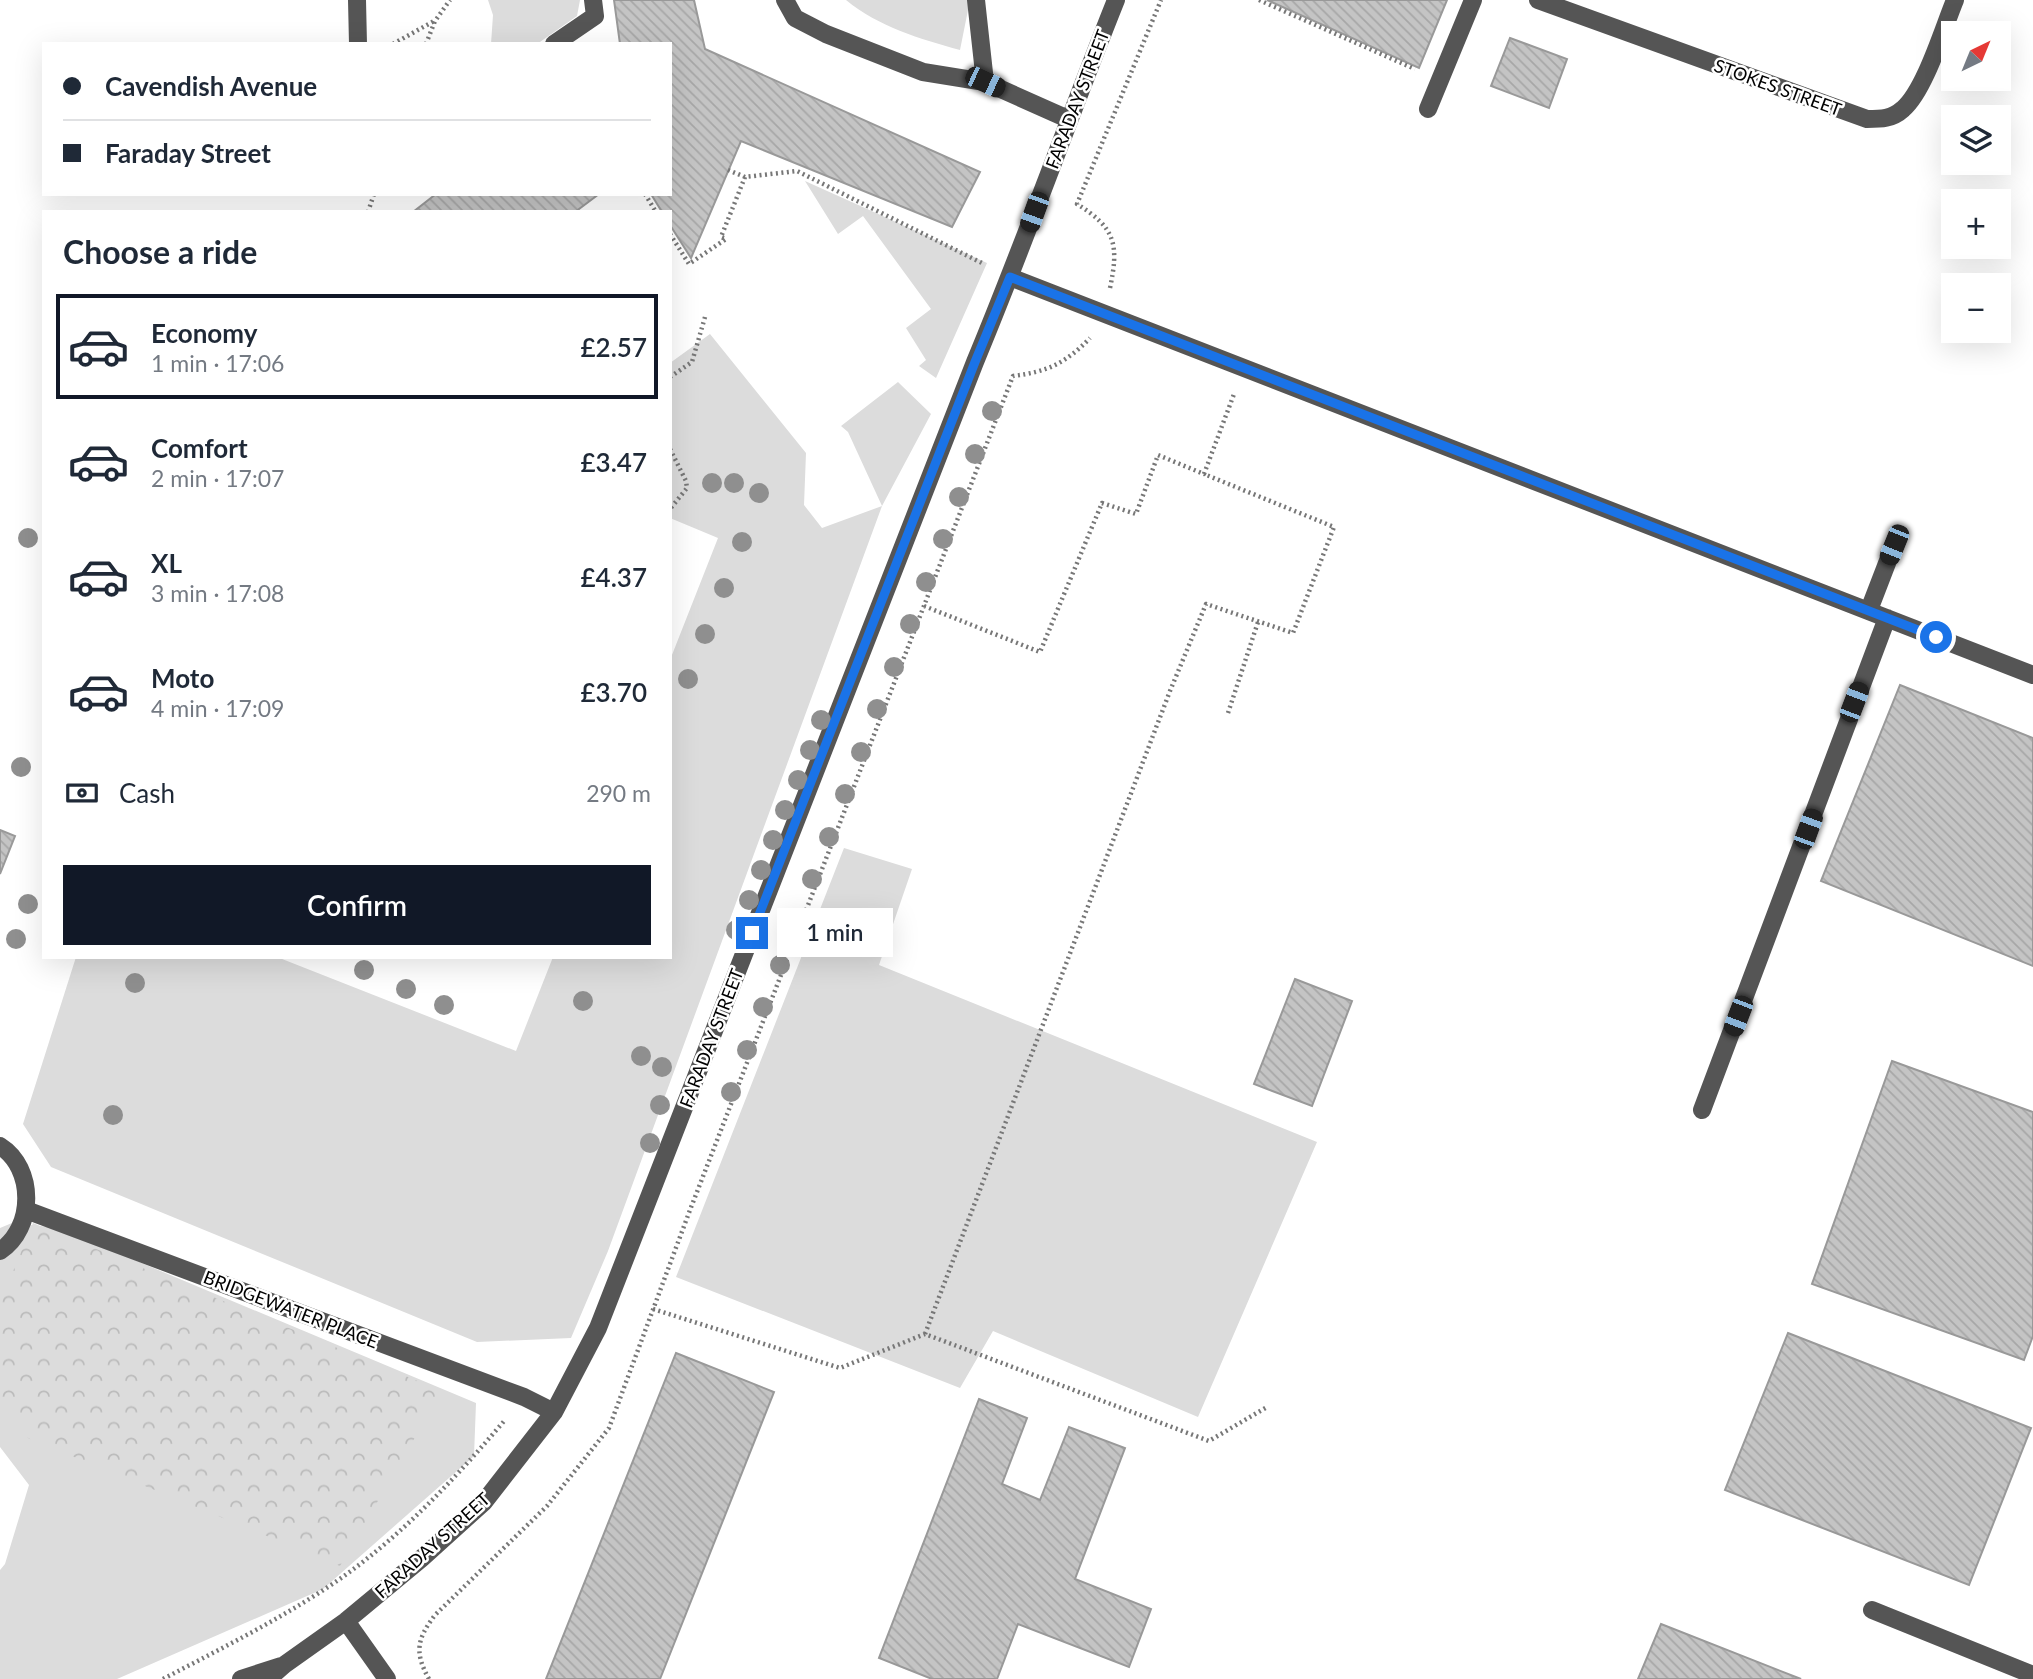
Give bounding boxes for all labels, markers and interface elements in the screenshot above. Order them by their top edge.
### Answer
north arrow [1941,21,2011,91]
map controls [1941,21,2011,343]
street label: FARADAY STREET [1040,26,1114,172]
street label: STOKES STREET [1711,54,1845,120]
car [962,64,1009,100]
text: Cavendish Avenue [105,70,317,102]
button: layers [1941,105,2011,175]
text: Faraday Street [105,137,271,169]
car [1017,189,1052,235]
button: + [1941,189,2011,259]
text: Choose a ride [63,232,257,271]
button: − [1941,273,2011,343]
icon: car [67,315,130,378]
text: Economy [151,317,257,349]
text: £2.57 [581,331,647,363]
text: 1 min · 17:06 [151,349,284,377]
icon: car [67,430,130,493]
text: Comfort [151,432,248,464]
text: £3.47 [581,446,647,478]
text: 2 min · 17:07 [151,464,284,492]
car [1877,522,1912,568]
icon: car [67,545,130,608]
text: XL [151,547,182,579]
text: £4.37 [581,561,647,593]
text: 3 min · 17:08 [151,579,284,607]
route start [1920,621,1952,653]
icon: car [67,660,130,723]
text: Moto [151,662,214,694]
text: £3.70 [581,676,647,708]
car [1837,679,1872,725]
text: 4 min · 17:09 [151,694,284,722]
icon: cash [63,774,101,812]
text: Cash [119,777,175,809]
text: 290 m [586,779,651,807]
car [1791,806,1826,852]
button: Confirm [63,865,651,945]
callout: 1 min [776,908,892,958]
route end [736,917,768,949]
text: 1 min [807,918,863,946]
street label: FARADAY STREET [674,965,748,1111]
car [1721,993,1756,1039]
street label: BRIDGEWATER PLACE [201,1266,381,1352]
street label: FARADAY STREET [370,1487,494,1602]

